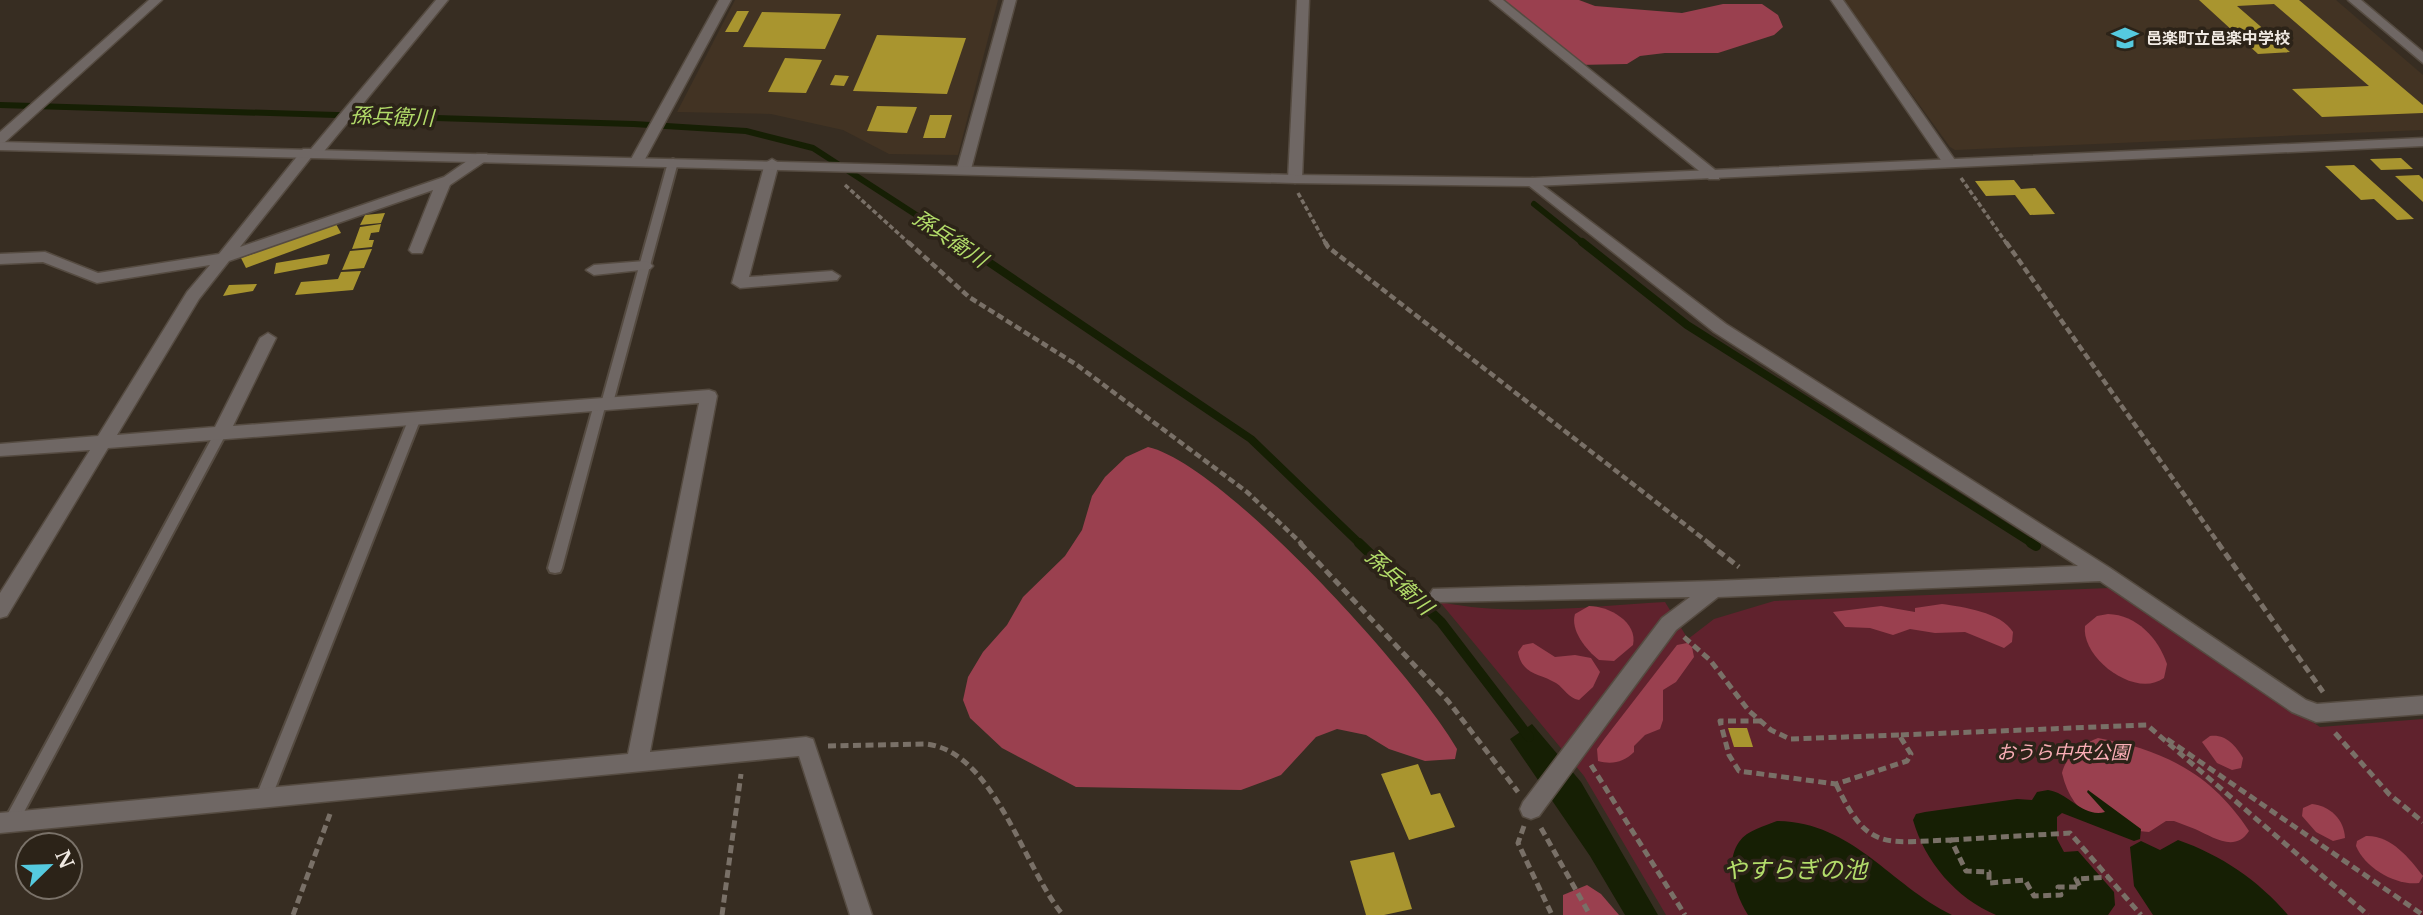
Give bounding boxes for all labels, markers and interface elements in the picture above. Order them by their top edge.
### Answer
school or university icon: 邑楽町立邑楽中学校 [2110,23,2140,53]
place label: 邑楽町立邑楽中学校 [2146,28,2290,48]
water label: 孫兵衛川 [350,103,436,132]
water label: 孫兵衛川 [908,205,994,274]
water label: 孫兵衛川 [1360,543,1440,622]
park label: おうら中央公園 [1996,741,2132,764]
north arrow [14,831,84,901]
text: N [50,847,78,872]
water label: やすらぎの池 [1723,855,1869,884]

